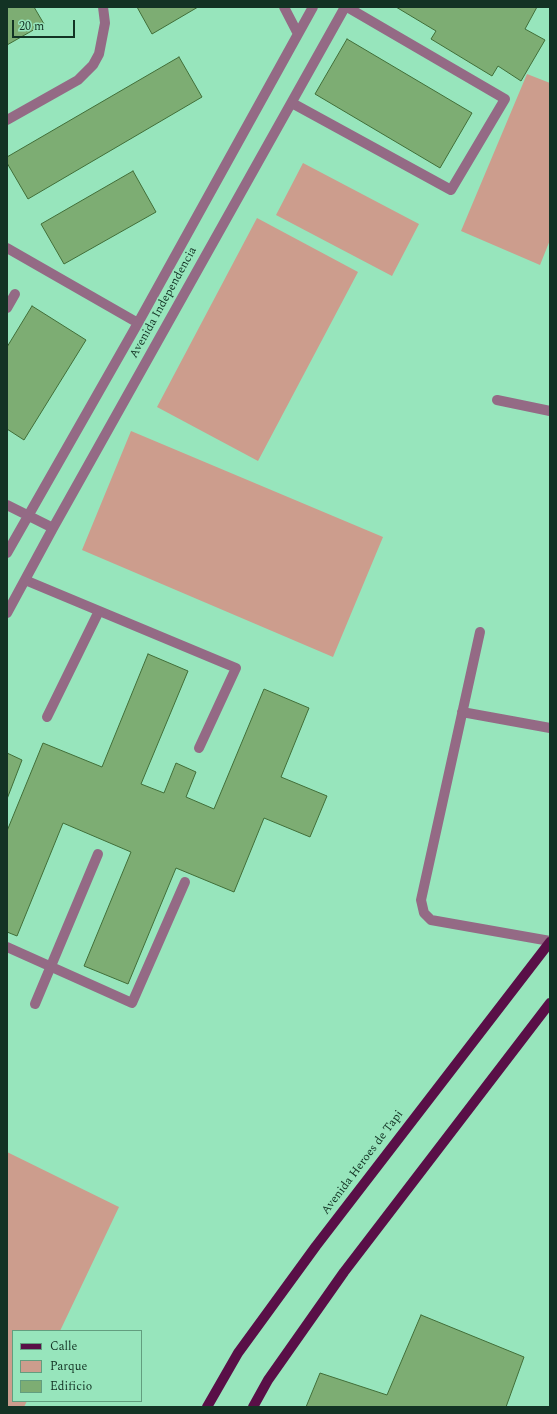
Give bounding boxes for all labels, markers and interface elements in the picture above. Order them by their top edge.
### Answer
scale bar [14,12,77,38]
text: 20 m [19,17,44,36]
street label: Avenida Independencia [127,245,201,361]
street label: Avenida Heroes de Tapi [319,1108,407,1218]
legend [12,1330,142,1402]
text: Calle [50,1337,77,1356]
text: Parque [50,1357,87,1376]
text: Edificio [50,1377,92,1396]

